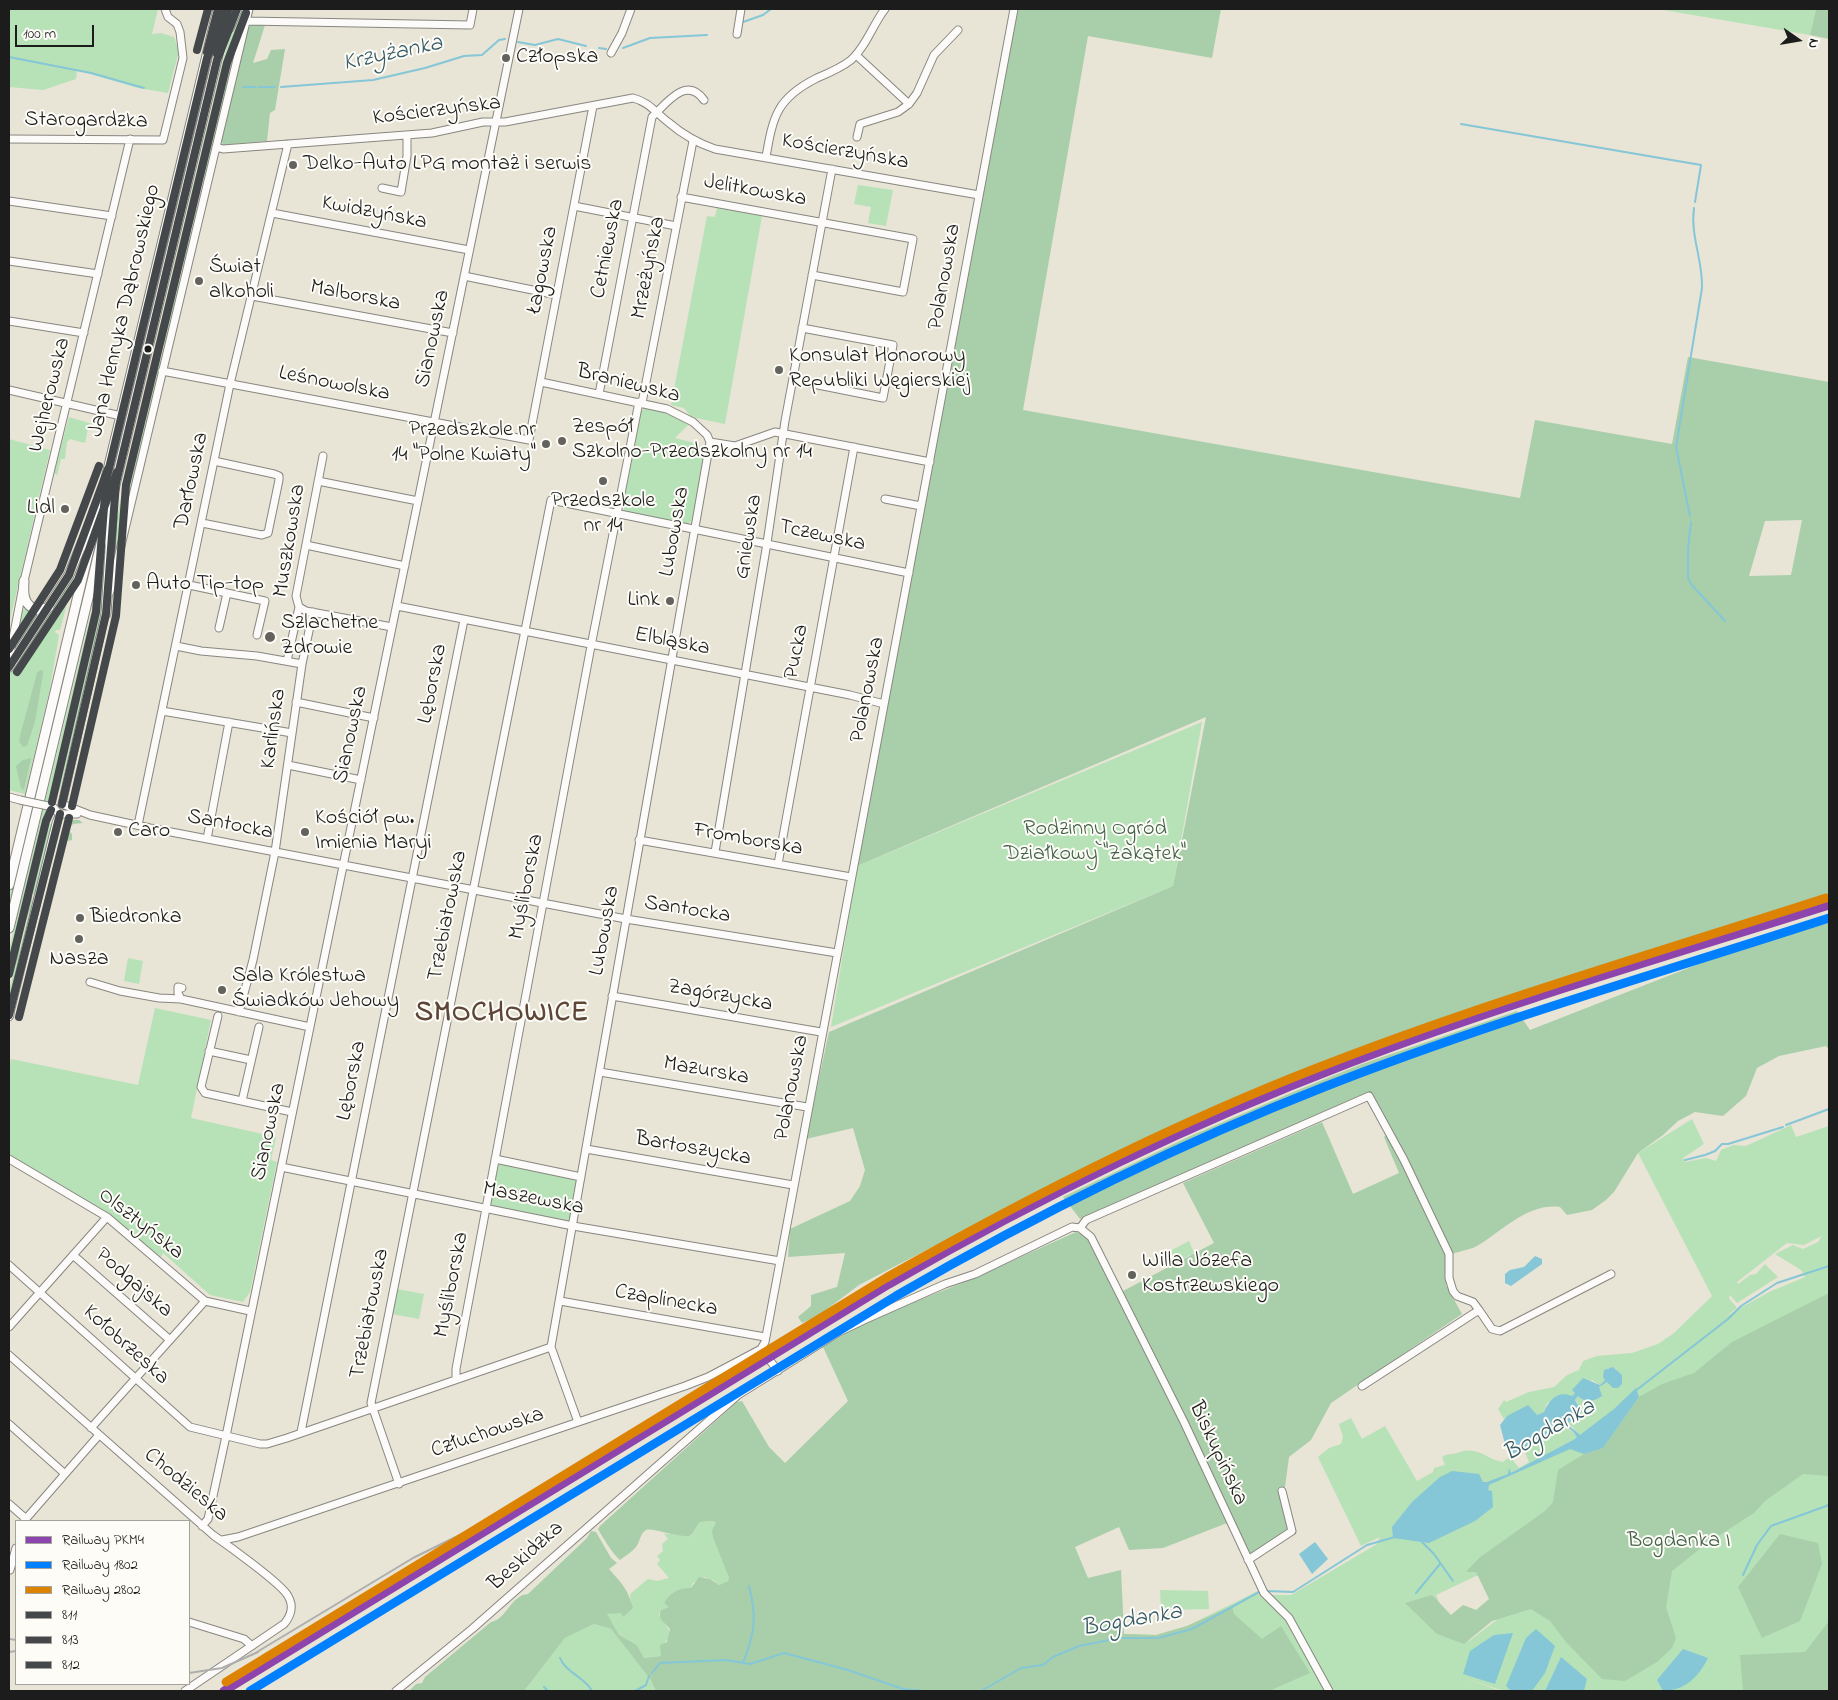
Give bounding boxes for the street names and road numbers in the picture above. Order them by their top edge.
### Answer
street label: Kościerzyńska [372,91,502,133]
street label: Starogardzka [24,108,148,136]
street label: Kościerzyńska [779,129,911,177]
street label: Jelitkowska [702,170,808,214]
street label: Jana Henryka Dąbrowskiego [84,182,168,440]
street label: Kwidzyńska [319,191,429,237]
street label: Cetniewska [586,197,632,301]
street label: Mrzeżyńska [627,214,673,322]
street label: Polanowska [924,222,968,332]
street label: Łagowska [523,224,565,316]
street label: Malborska [308,275,402,319]
street label: Sianowska [411,288,457,390]
street label: Wejherowska [24,335,78,455]
street label: Braniewska [574,359,682,411]
street label: Leśnowolska [276,361,392,409]
street label: Darłowska [170,430,216,532]
street label: Muszkowska [269,482,313,600]
street label: Lubowska [655,485,697,579]
street label: Gniewska [730,493,770,581]
street label: Tczewska [776,515,868,559]
street label: Pucka [780,622,816,682]
street label: Elbląska [632,623,712,663]
street label: Polanowska [846,635,892,745]
street label: Lęborska [413,642,455,726]
street label: Sianowska [329,684,375,786]
street label: Karlińska [256,687,294,771]
street label: Santocka [185,805,275,847]
street label: Fromborska [691,818,805,864]
street label: Myśliborska [505,832,551,942]
street label: Trzebiatowska [423,849,475,983]
street label: Lubowska [585,884,627,978]
street label: Santocka [642,891,732,931]
street label: Zagórzycka [666,975,774,1019]
street label: Polanowska [770,1033,816,1143]
street label: Lęborska [332,1039,374,1123]
street label: Mazurska [661,1051,751,1093]
street label: Sianowska [247,1081,293,1183]
street label: Bartoszycka [633,1127,753,1173]
street label: Maszewska [480,1177,586,1223]
street label: Olsztyńska [92,1183,188,1267]
street label: Myśliborska [430,1230,476,1340]
street label: Podgajska [89,1243,177,1325]
street label: Trzebiatowska [345,1247,397,1381]
street label: Czaplinecka [612,1280,720,1324]
street label: Kołobrzeska [76,1300,174,1392]
street label: Biskupińska [1181,1398,1253,1510]
street label: Człuchowska [428,1402,548,1466]
street label: Chodzieska [137,1443,233,1529]
street label: Beskidzka [484,1516,570,1598]

